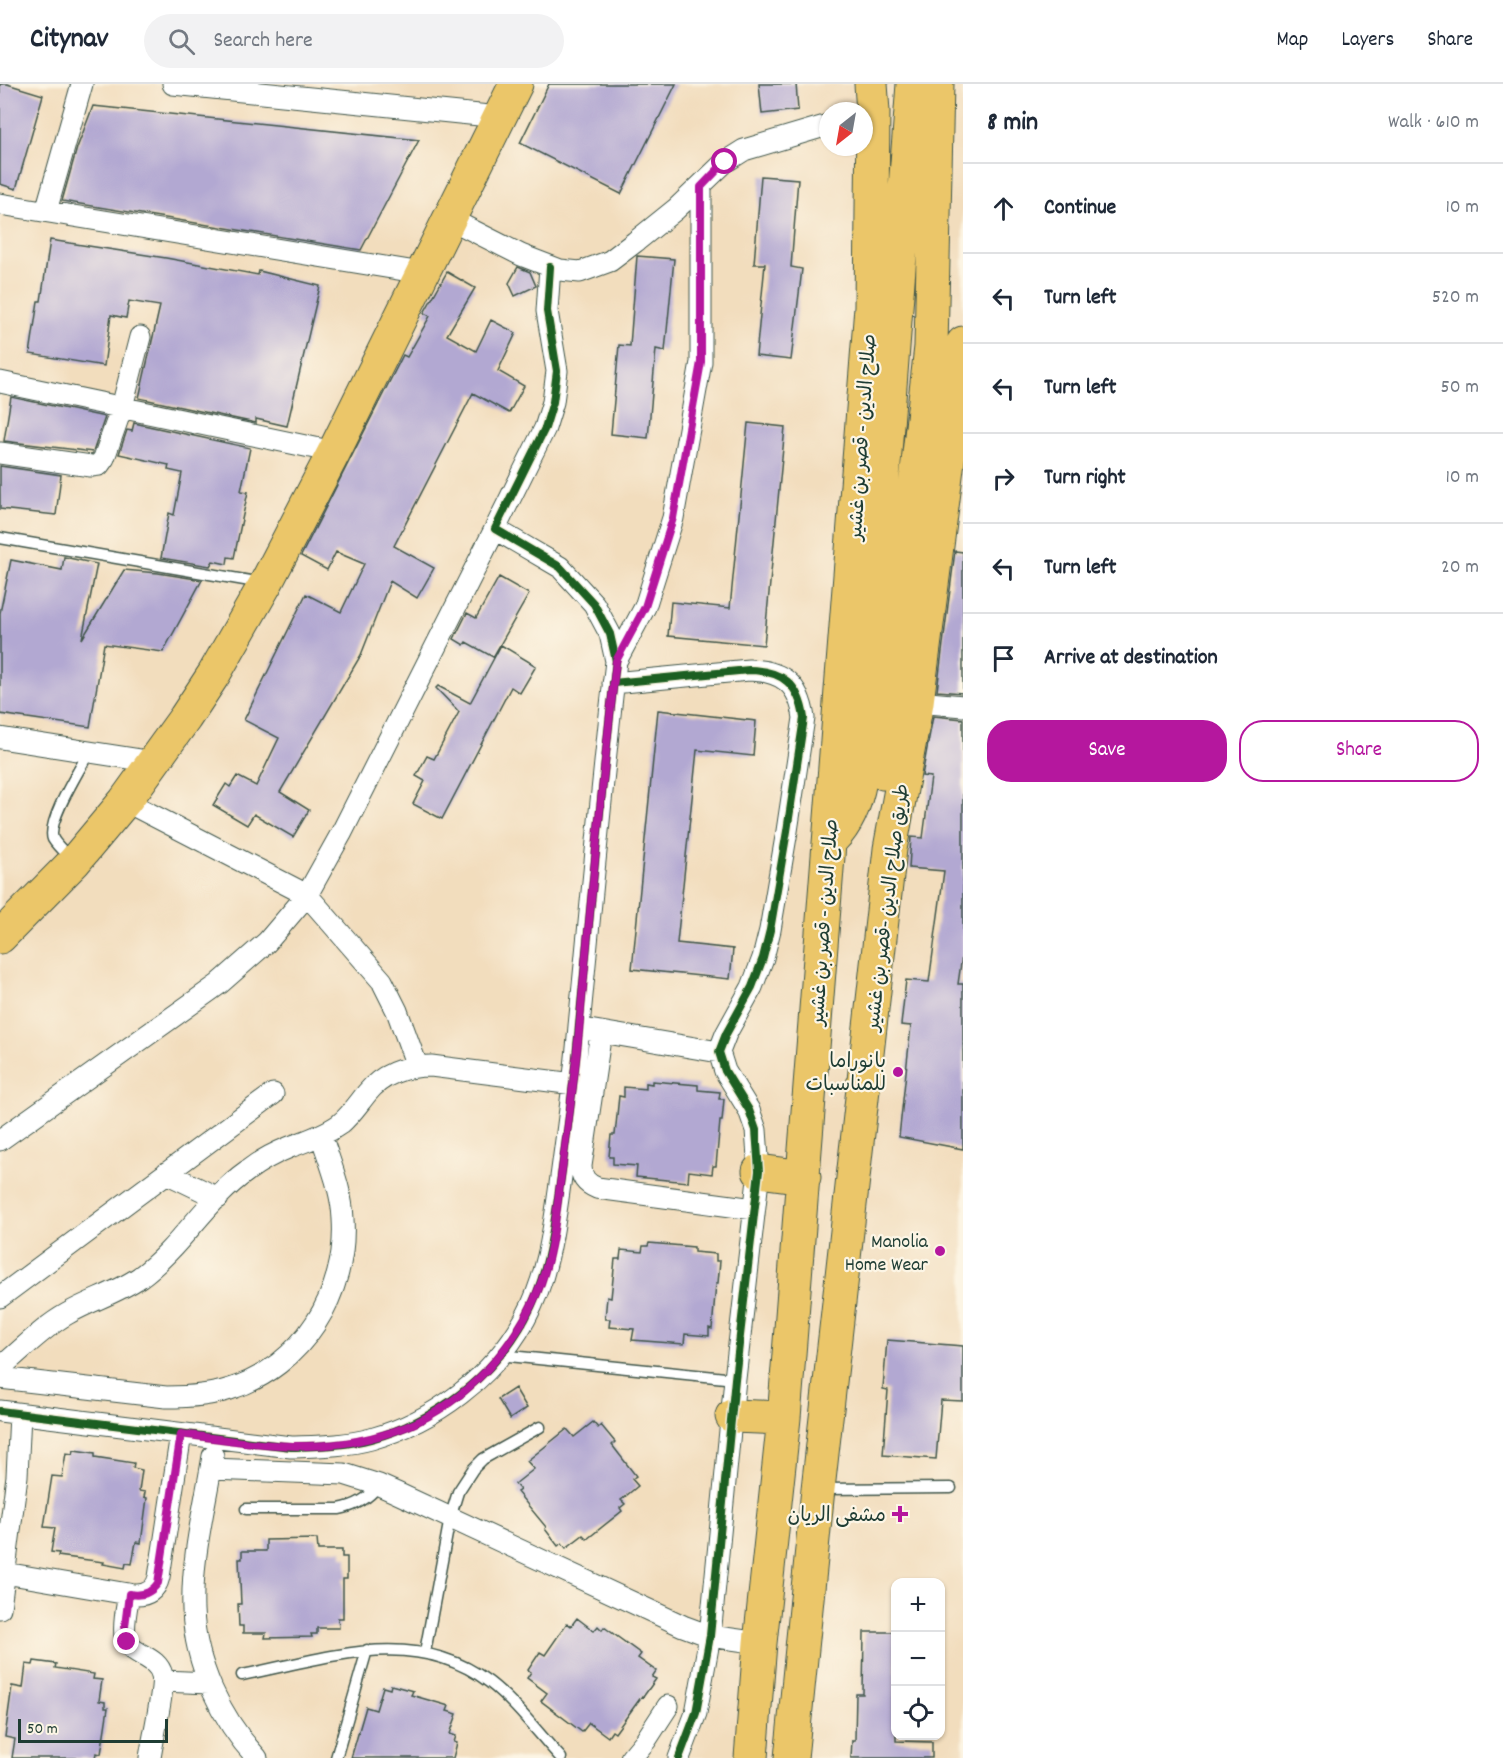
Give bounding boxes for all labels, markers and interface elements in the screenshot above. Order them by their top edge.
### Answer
search box [144,14,564,68]
text: Citynav [30,21,108,61]
icon: search [165,25,198,58]
text: Search here [213,26,313,57]
text: Map [1277,26,1308,56]
text: Layers [1341,26,1394,56]
text: Share [1427,26,1473,56]
north arrow [819,102,873,156]
text: 8 min [987,105,1038,142]
text: Walk · 610 m [1388,109,1479,137]
route start [711,148,737,174]
icon: ahead [987,192,1020,225]
text: Continue [1044,193,1116,224]
text: 10 m [1445,194,1479,222]
icon: left [987,282,1020,315]
text: Turn left [1044,283,1116,314]
text: 520 m [1432,284,1479,312]
street label: صلاح الدين - قصر بن غشير [843,333,885,543]
icon: left [987,372,1020,405]
text: Turn left [1044,373,1116,404]
text: 50 m [1441,374,1479,402]
icon: right [987,462,1020,495]
text: Turn right [1044,463,1126,494]
text: 10 m [1445,464,1479,492]
icon: left [987,552,1020,585]
text: Turn left [1044,553,1116,584]
text: 20 m [1441,554,1479,582]
icon: arrive [987,642,1020,675]
text: Arrive at destination [1044,643,1218,674]
button: Save [987,720,1227,782]
button: Share [1239,720,1479,782]
street label: طريق صلاح الدين -قصر بن غشير [860,782,918,1035]
street label: صلاح الدين - قصر بن غشير [805,818,847,1028]
place label: بانوراما للمناسبات [806,1049,886,1100]
marker: بانوراما للمناسبات [891,1065,905,1079]
place label: Manolia Home Wear [845,1229,929,1280]
marker: Manolia Home Wear [933,1244,947,1258]
place label: مشفى الريان [788,1503,886,1531]
marker: مشفى الريان [891,1505,909,1523]
map controls [891,1578,945,1740]
button: + [891,1578,945,1632]
route end [113,1628,139,1654]
button: − [891,1632,945,1686]
button: locate [891,1686,945,1740]
scale bar [18,1716,168,1744]
text: 50 m [27,1718,58,1741]

